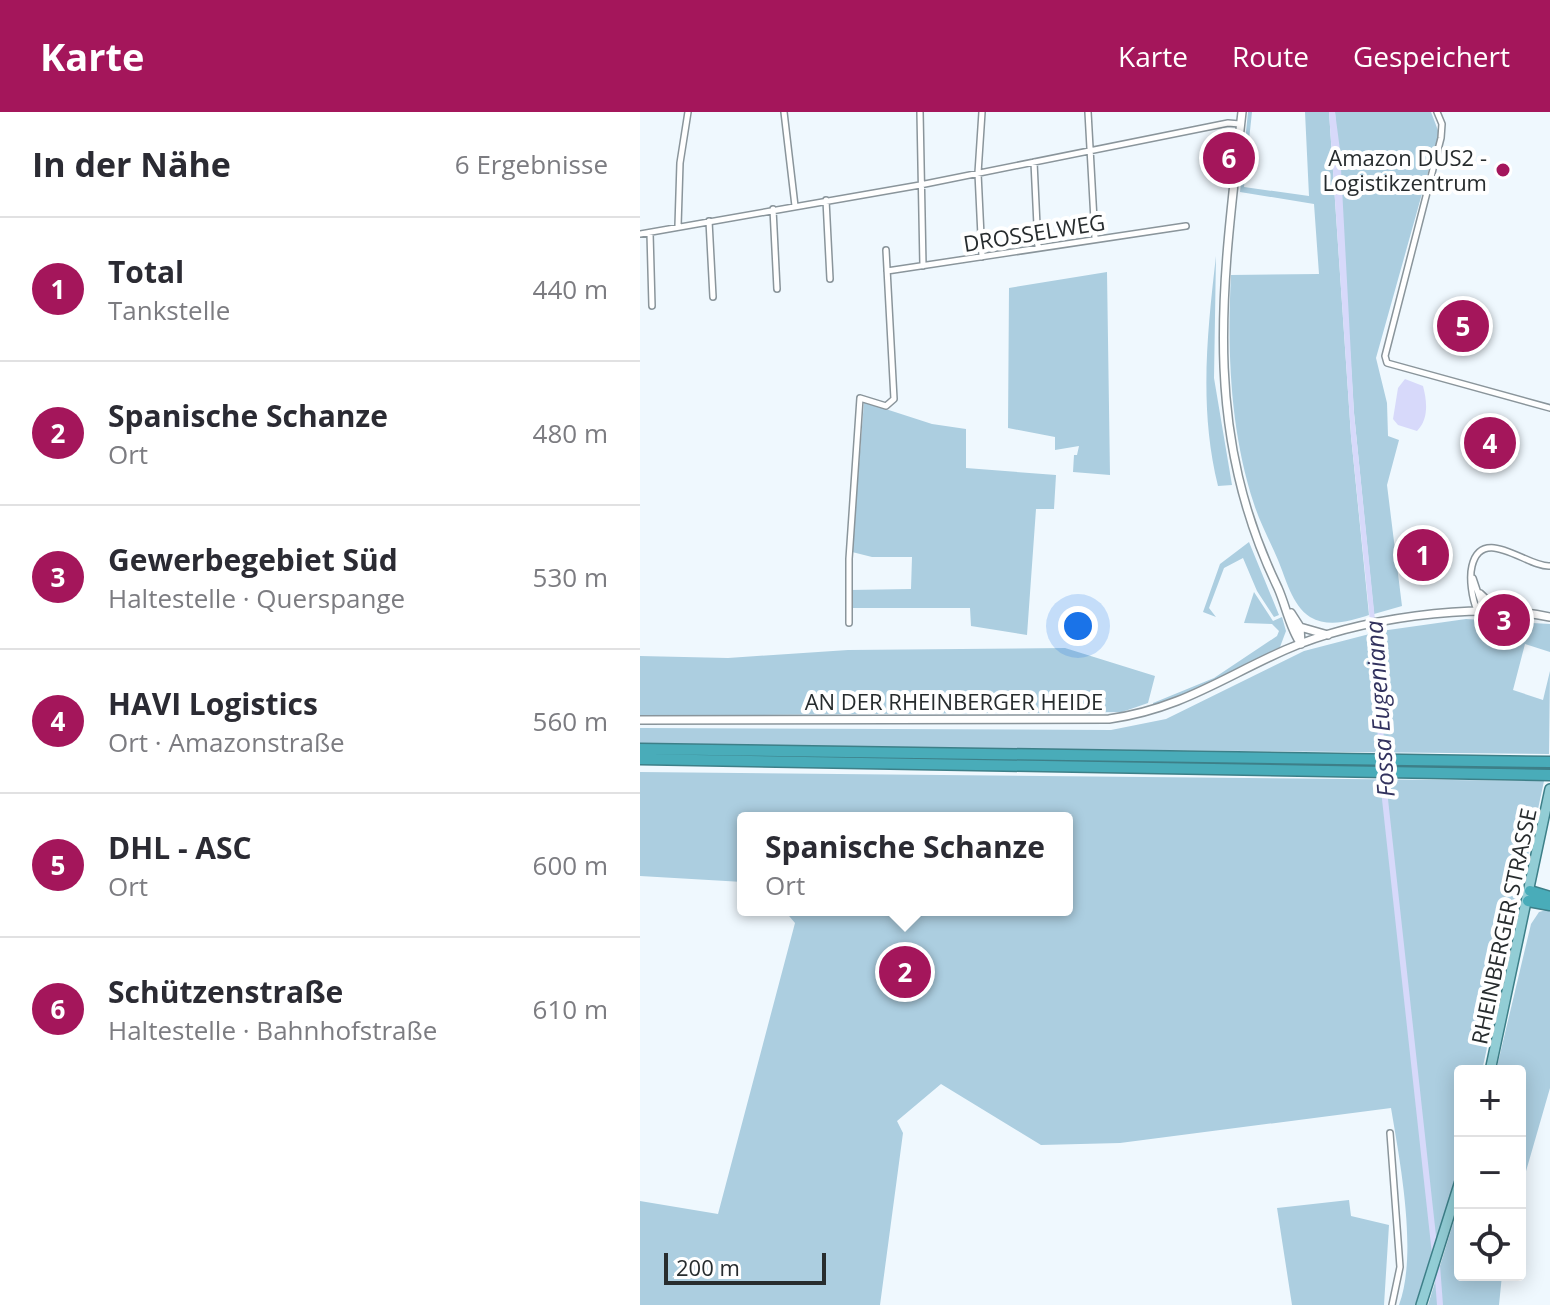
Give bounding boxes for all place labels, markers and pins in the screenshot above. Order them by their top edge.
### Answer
pin: 6 [1203,128,1255,188]
place label: Amazon DUS2 - Logistikzentrum [1322,142,1487,197]
marker: Amazon DUS2 - Logistikzentrum [1494,161,1512,179]
pin: 5 [1437,296,1489,356]
pin: 4 [1464,413,1516,473]
pin: 1 [1397,525,1449,585]
pin: 3 [1478,590,1530,650]
pin: 2 [879,942,931,1002]

